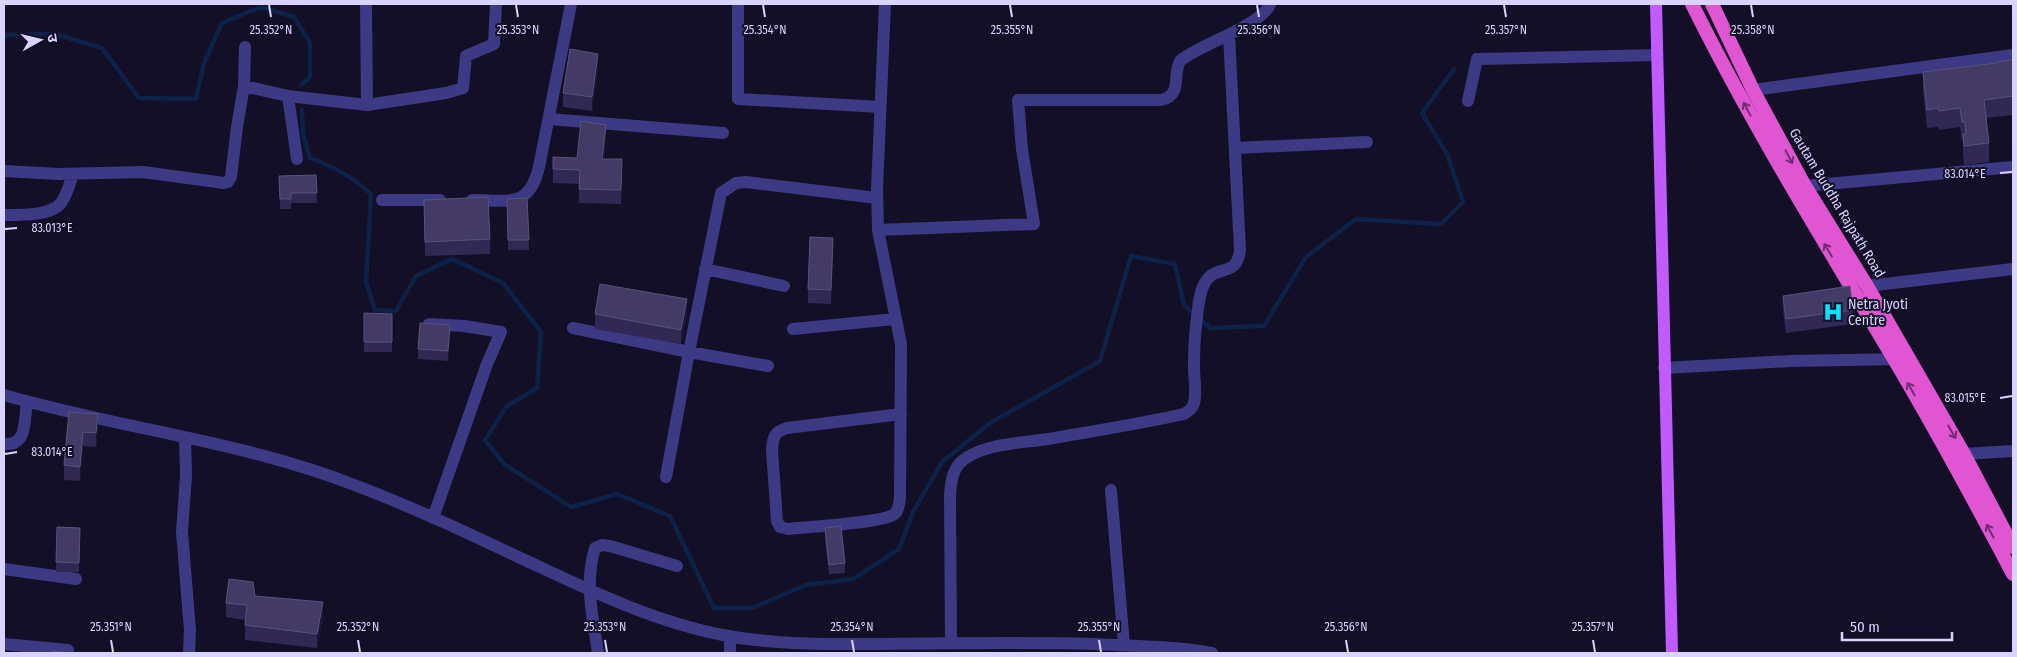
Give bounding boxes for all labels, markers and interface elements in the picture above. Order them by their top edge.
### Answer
north arrow [15,15,65,65]
text: 25.352°N [250,23,292,37]
text: 25.353°N [497,23,539,37]
text: 25.354°N [743,23,787,37]
text: 25.355°N [991,23,1033,37]
text: 25.356°N [1237,23,1281,37]
text: 25.357°N [1485,23,1527,37]
text: 25.358°N [1731,23,1775,37]
text: उ [43,33,61,44]
one-way arrow [1741,103,1751,117]
street label: Gautam Buddha Rajpath Road [1786,125,1888,281]
one-way arrow [1784,149,1794,164]
text: 83.014°E [1944,167,1986,181]
text: 83.013°E [31,221,73,235]
one-way arrow [1822,243,1832,257]
place label: Netra Jyoti Centre [1848,296,1908,329]
hospital icon: Netra Jyoti Centre [1822,301,1844,323]
one-way arrow [1906,383,1916,397]
text: 83.015°E [1944,391,1986,405]
one-way arrow [1947,425,1957,439]
text: 83.014°E [31,445,73,459]
one-way arrow [1985,525,1995,539]
scale bar [1842,610,1952,642]
text: 50 m [1850,618,1880,636]
text: 25.351°N [90,620,132,634]
text: 25.352°N [337,620,379,634]
text: 25.353°N [584,620,626,634]
text: 25.354°N [830,620,874,634]
text: 25.355°N [1078,620,1120,634]
text: 25.356°N [1324,620,1368,634]
text: 25.357°N [1572,620,1614,634]

